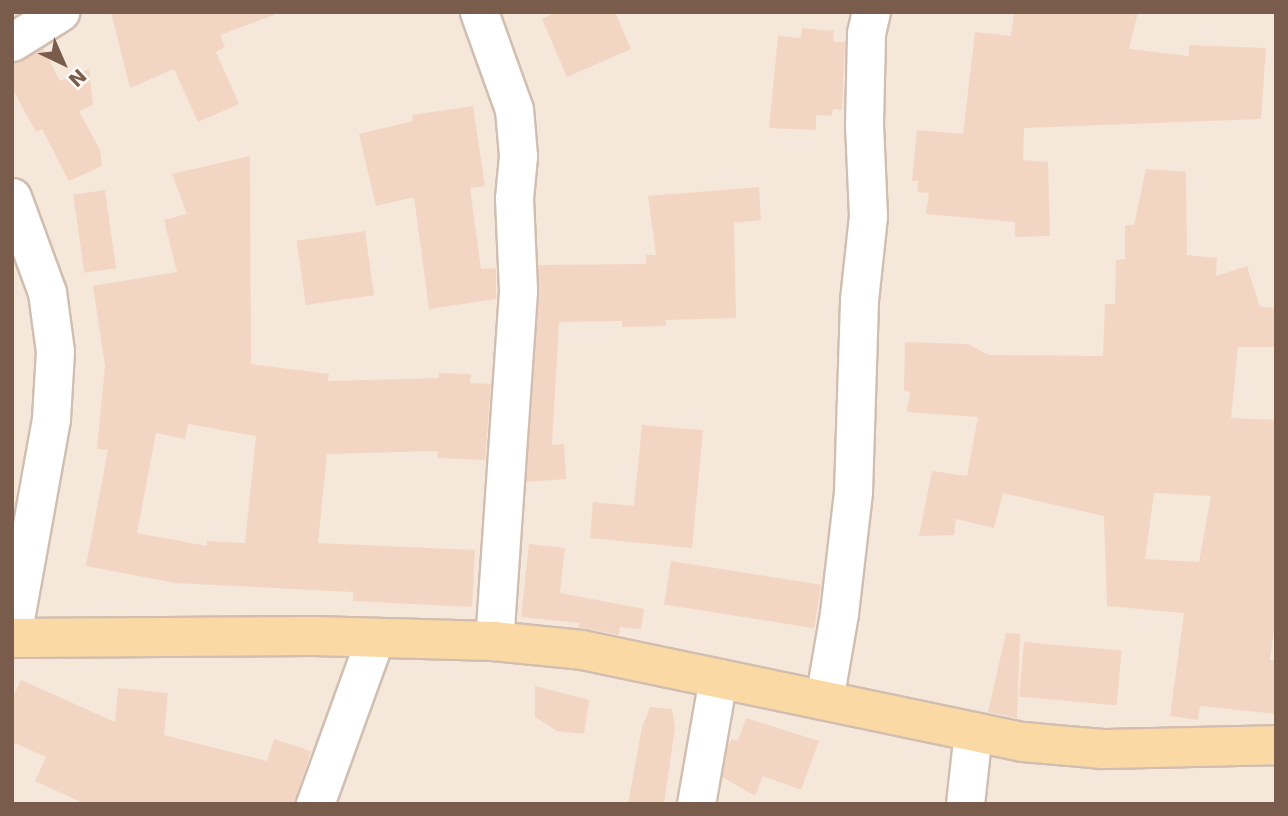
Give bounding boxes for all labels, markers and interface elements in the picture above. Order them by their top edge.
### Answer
north arrow [28,28,98,98]
text: N [64,65,91,92]

